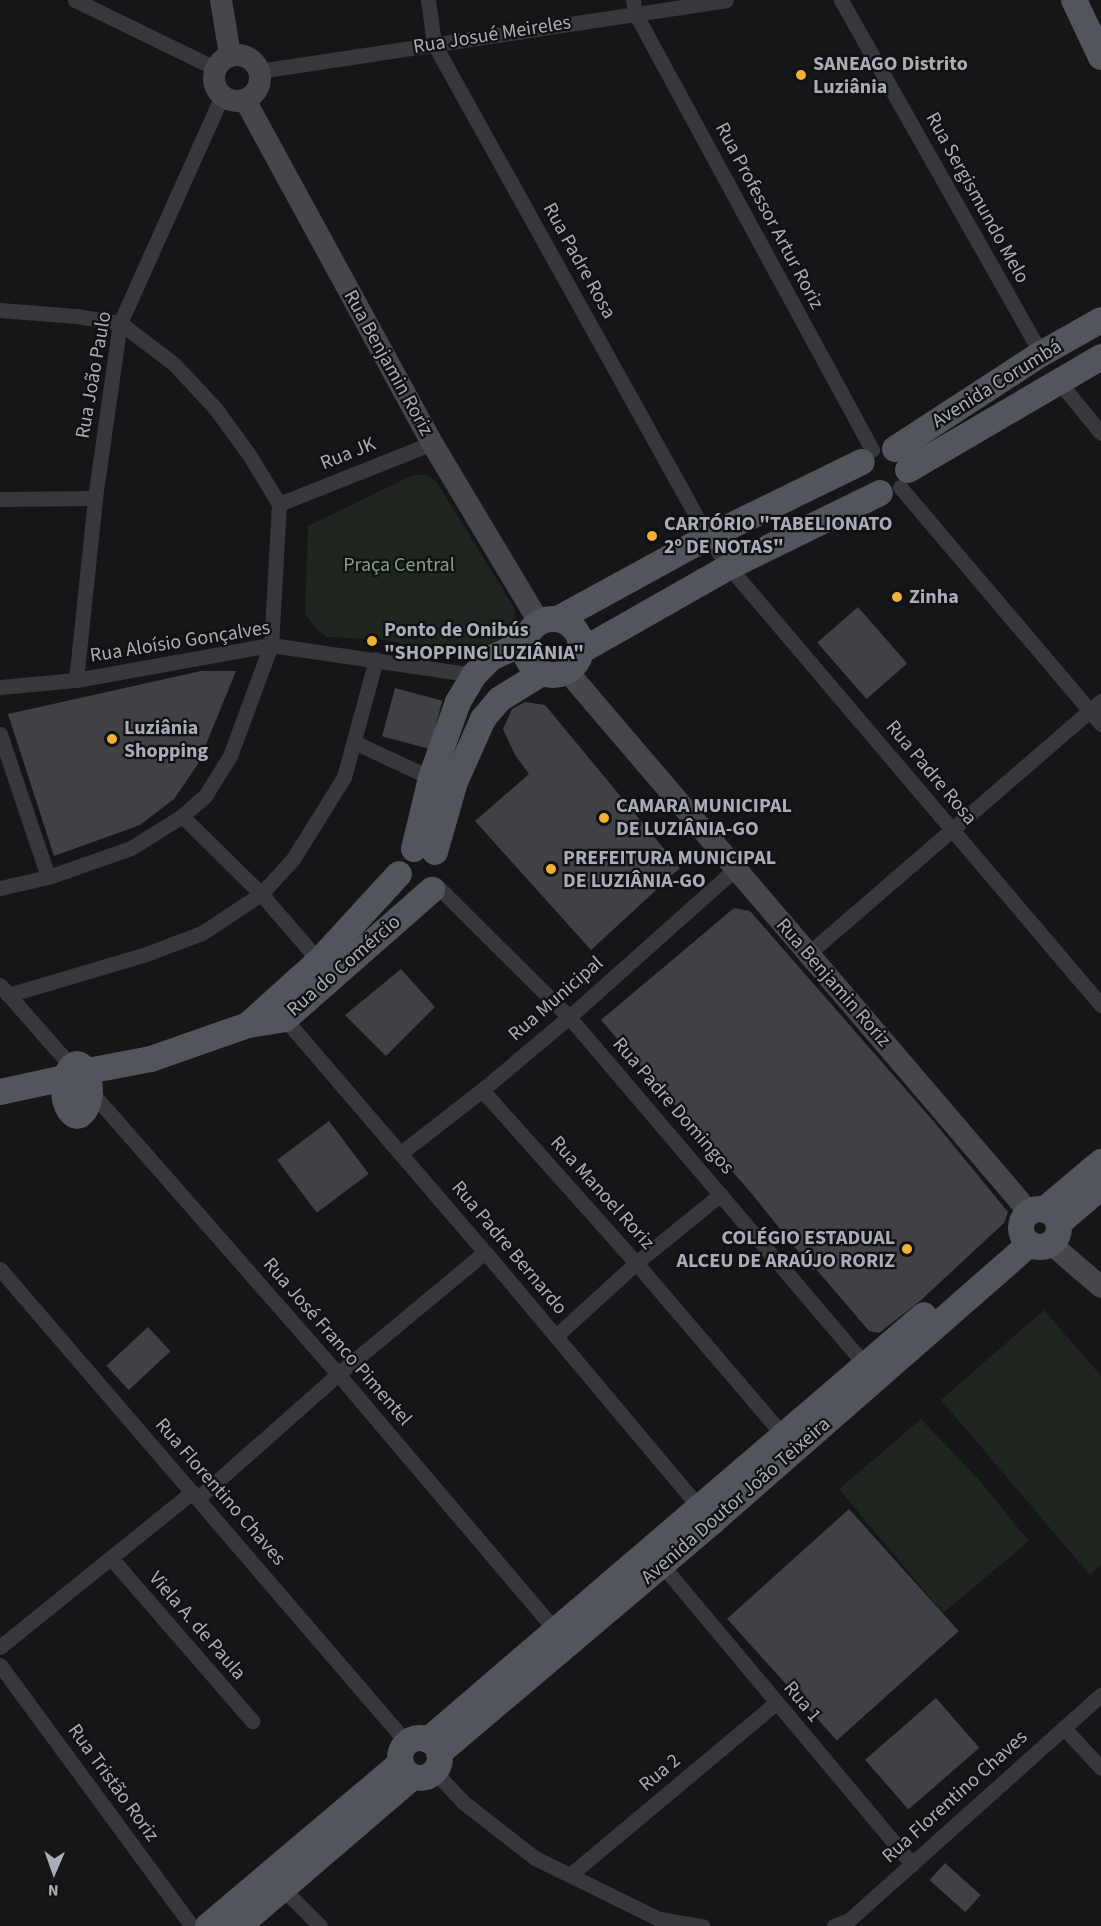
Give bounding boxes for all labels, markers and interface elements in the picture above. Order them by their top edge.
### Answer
street label: Rua Josué Meireles [411,11,573,59]
place label: SANEAGO Distrito Luziânia [813,52,968,99]
marker: SANEAGO Distrito Luziânia [794,68,808,82]
street label: Rua Sergismundo Melo [920,108,1034,288]
street label: Rua Professor Artur Roriz [710,119,828,313]
street label: Rua Padre Rosa [537,199,621,323]
street label: Rua Benjamin Roriz [338,286,438,440]
street label: Rua João Paulo [71,310,117,440]
street label: Avenida Corumbá [928,334,1066,434]
street label: Rua JK [317,432,379,476]
place label: CARTÓRIO "TABELIONATO 2º DE NOTAS" [664,512,892,559]
marker: CARTÓRIO "TABELIONATO 2º DE NOTAS" [645,529,659,543]
park label: Praça Central [343,553,455,577]
place label: Zinha [909,585,959,609]
marker: Zinha [890,590,904,604]
street label: Rua Aloísio Gonçalves [88,616,272,668]
place label: Ponto de Onibús "SHOPPING LUZIÂNIA" [384,618,584,665]
marker: Ponto de Onibús "SHOPPING LUZIÂNIA" [365,634,379,648]
place label: Luziânia Shopping [124,716,208,763]
street label: Rua Padre Rosa [880,716,982,830]
marker: Luziânia Shopping [105,732,119,746]
place label: CAMARA MUNICIPAL DE LUZIÂNIA-GO [616,795,792,842]
marker: CAMARA MUNICIPAL DE LUZIÂNIA-GO [597,811,611,825]
place label: PREFEITURA MUNICIPAL DE LUZIÂNIA-GO [563,846,776,893]
marker: PREFEITURA MUNICIPAL DE LUZIÂNIA-GO [544,862,558,876]
street label: Rua do Comércio [282,910,406,1022]
street label: Rua Benjamin Roriz [771,914,895,1052]
street label: Rua Municipal [504,951,608,1047]
street label: Rua Padre Domingos [607,1033,739,1179]
street label: Rua Manoel Roriz [545,1131,659,1255]
street label: Rua Padre Bernardo [446,1176,572,1320]
place label: COLÉGIO ESTADUAL ALCEU DE ARAÚJO RORIZ [676,1226,895,1273]
marker: COLÉGIO ESTADUAL ALCEU DE ARAÚJO RORIZ [900,1242,914,1256]
street label: Rua José Franco Pimentel [258,1253,416,1431]
street label: Avenida Doutor João Teixeira [637,1412,835,1590]
street label: Rua Florentino Chaves [150,1413,290,1571]
street label: Viela A. de Paula [143,1567,251,1685]
street label: Rua 1 [778,1677,826,1727]
street label: Rua Tristão Roriz [62,1719,164,1847]
street label: Rua Florentino Chaves [877,1725,1033,1869]
street label: Rua 2 [635,1749,685,1797]
north arrow [24,1842,84,1902]
text: N [48,1879,59,1901]

